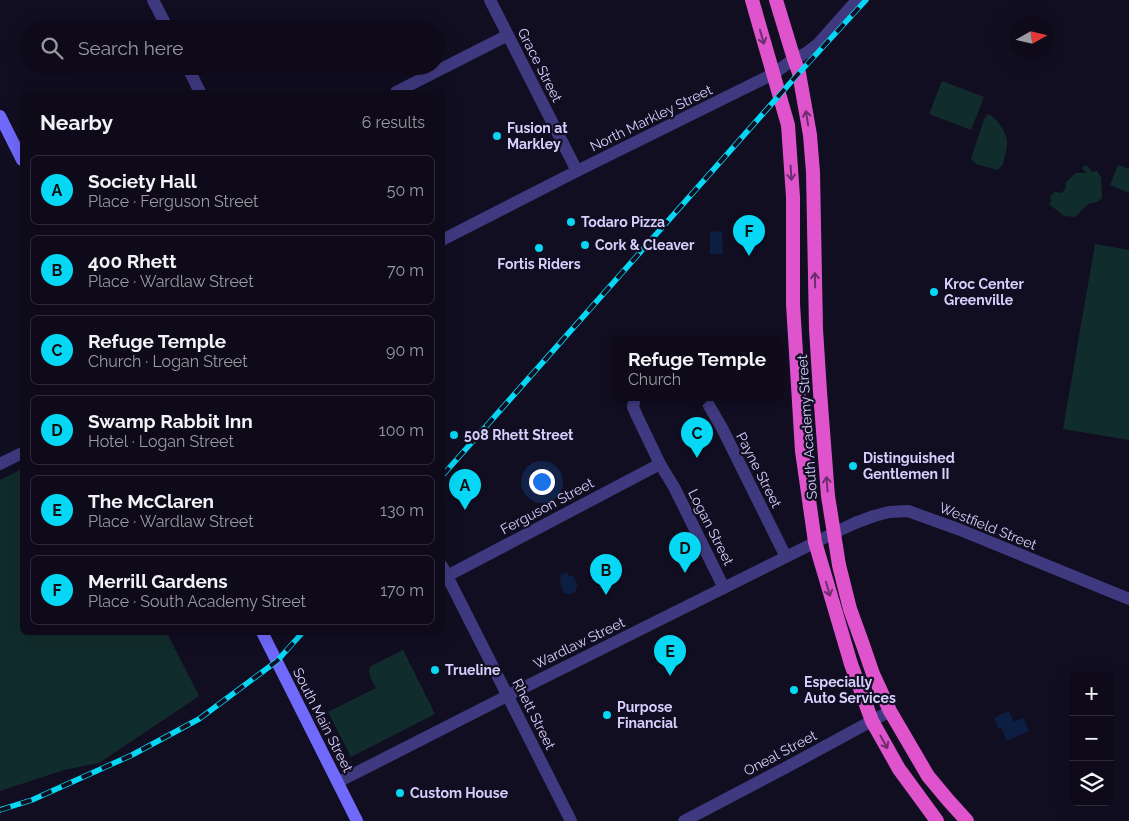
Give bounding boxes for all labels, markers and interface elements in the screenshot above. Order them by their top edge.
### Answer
north arrow [1009,15,1054,60]
search box [20,20,445,75]
street label: Grace Street [515,25,566,105]
one-way arrow [758,29,768,45]
icon: search [38,34,66,62]
text: Search here [78,37,184,59]
street label: North Markley Street [587,81,715,155]
text: Nearby [40,110,113,135]
one-way arrow [802,110,812,126]
text: 6 results [362,113,425,132]
place label: Fusion at Markley [507,120,568,152]
marker: Fusion at Markley [491,130,503,142]
one-way arrow [787,165,796,181]
text: Society Hall [88,170,197,192]
text: A [52,181,62,200]
text: 50 m [387,181,424,200]
text: Place · Ferguson Street [88,192,258,211]
place label: Todaro Pizza [581,214,665,230]
pin: F [733,215,765,256]
marker: Todaro Pizza [565,216,577,228]
place label: Cork & Cleaver [595,237,695,253]
marker: Cork & Cleaver [579,239,591,251]
marker: Fortis Riders [533,242,545,254]
text: 400 Rhett [88,250,177,272]
place label: Fortis Riders [497,256,581,272]
text: B [52,261,62,280]
text: 70 m [387,261,424,280]
text: Place · Wardlaw Street [88,272,254,291]
one-way arrow [811,272,820,288]
place label: Kroc Center Greenville [944,276,1024,308]
marker: Kroc Center Greenville [928,286,940,298]
text: Refuge Temple [88,330,226,352]
popup [611,336,783,401]
text: C [52,341,62,360]
text: 90 m [386,341,424,360]
text: Refuge Temple [628,348,766,370]
text: Church · Logan Street [88,352,248,371]
street label: South Academy Street [794,354,820,500]
text: Church [628,370,681,389]
text: Swamp Rabbit Inn [88,410,253,432]
pin: C [681,417,713,458]
text: D [51,421,63,440]
text: 100 m [379,421,424,440]
place label: 508 Rhett Street [464,427,574,443]
marker: 508 Rhett Street [448,429,460,441]
street label: Payne Street [733,430,785,511]
text: Hotel · Logan Street [88,432,234,451]
place label: Distinguished Gentlemen II [863,450,955,482]
marker: Distinguished Gentlemen II [847,460,859,472]
pin: A [449,469,481,510]
your location [529,469,555,495]
street label: Ferguson Street [498,475,597,537]
one-way arrow [823,477,832,493]
street label: Logan Street [685,486,737,568]
text: The McClaren [88,490,214,512]
street label: Westfield Street [937,499,1039,553]
text: E [52,501,62,520]
text: 130 m [380,501,424,520]
text: Place · Wardlaw Street [88,512,254,531]
pin: D [669,532,701,573]
pin: B [590,554,622,595]
text: Merrill Gardens [88,570,228,592]
text: F [52,581,62,600]
text: 170 m [380,581,424,600]
one-way arrow [824,581,834,597]
text: Place · South Academy Street [88,592,306,611]
street label: Wardlaw Street [531,614,628,672]
pin: E [654,635,686,676]
place label: Trueline [445,662,501,678]
marker: Trueline [429,664,441,676]
street label: South Main Street [290,665,356,775]
map controls [1069,671,1114,806]
button: + [1069,671,1114,716]
place label: Especially Auto Services [804,674,896,706]
street label: Rhett Street [509,676,559,752]
marker: Especially Auto Services [788,684,800,696]
place label: Purpose Financial [617,699,678,731]
marker: Purpose Financial [601,709,613,721]
button: − [1069,716,1114,761]
street label: Oneal Street [741,727,819,779]
one-way arrow [879,734,889,748]
button: layers [1069,761,1114,806]
place label: Custom House [410,785,509,801]
marker: Custom House [394,787,406,799]

